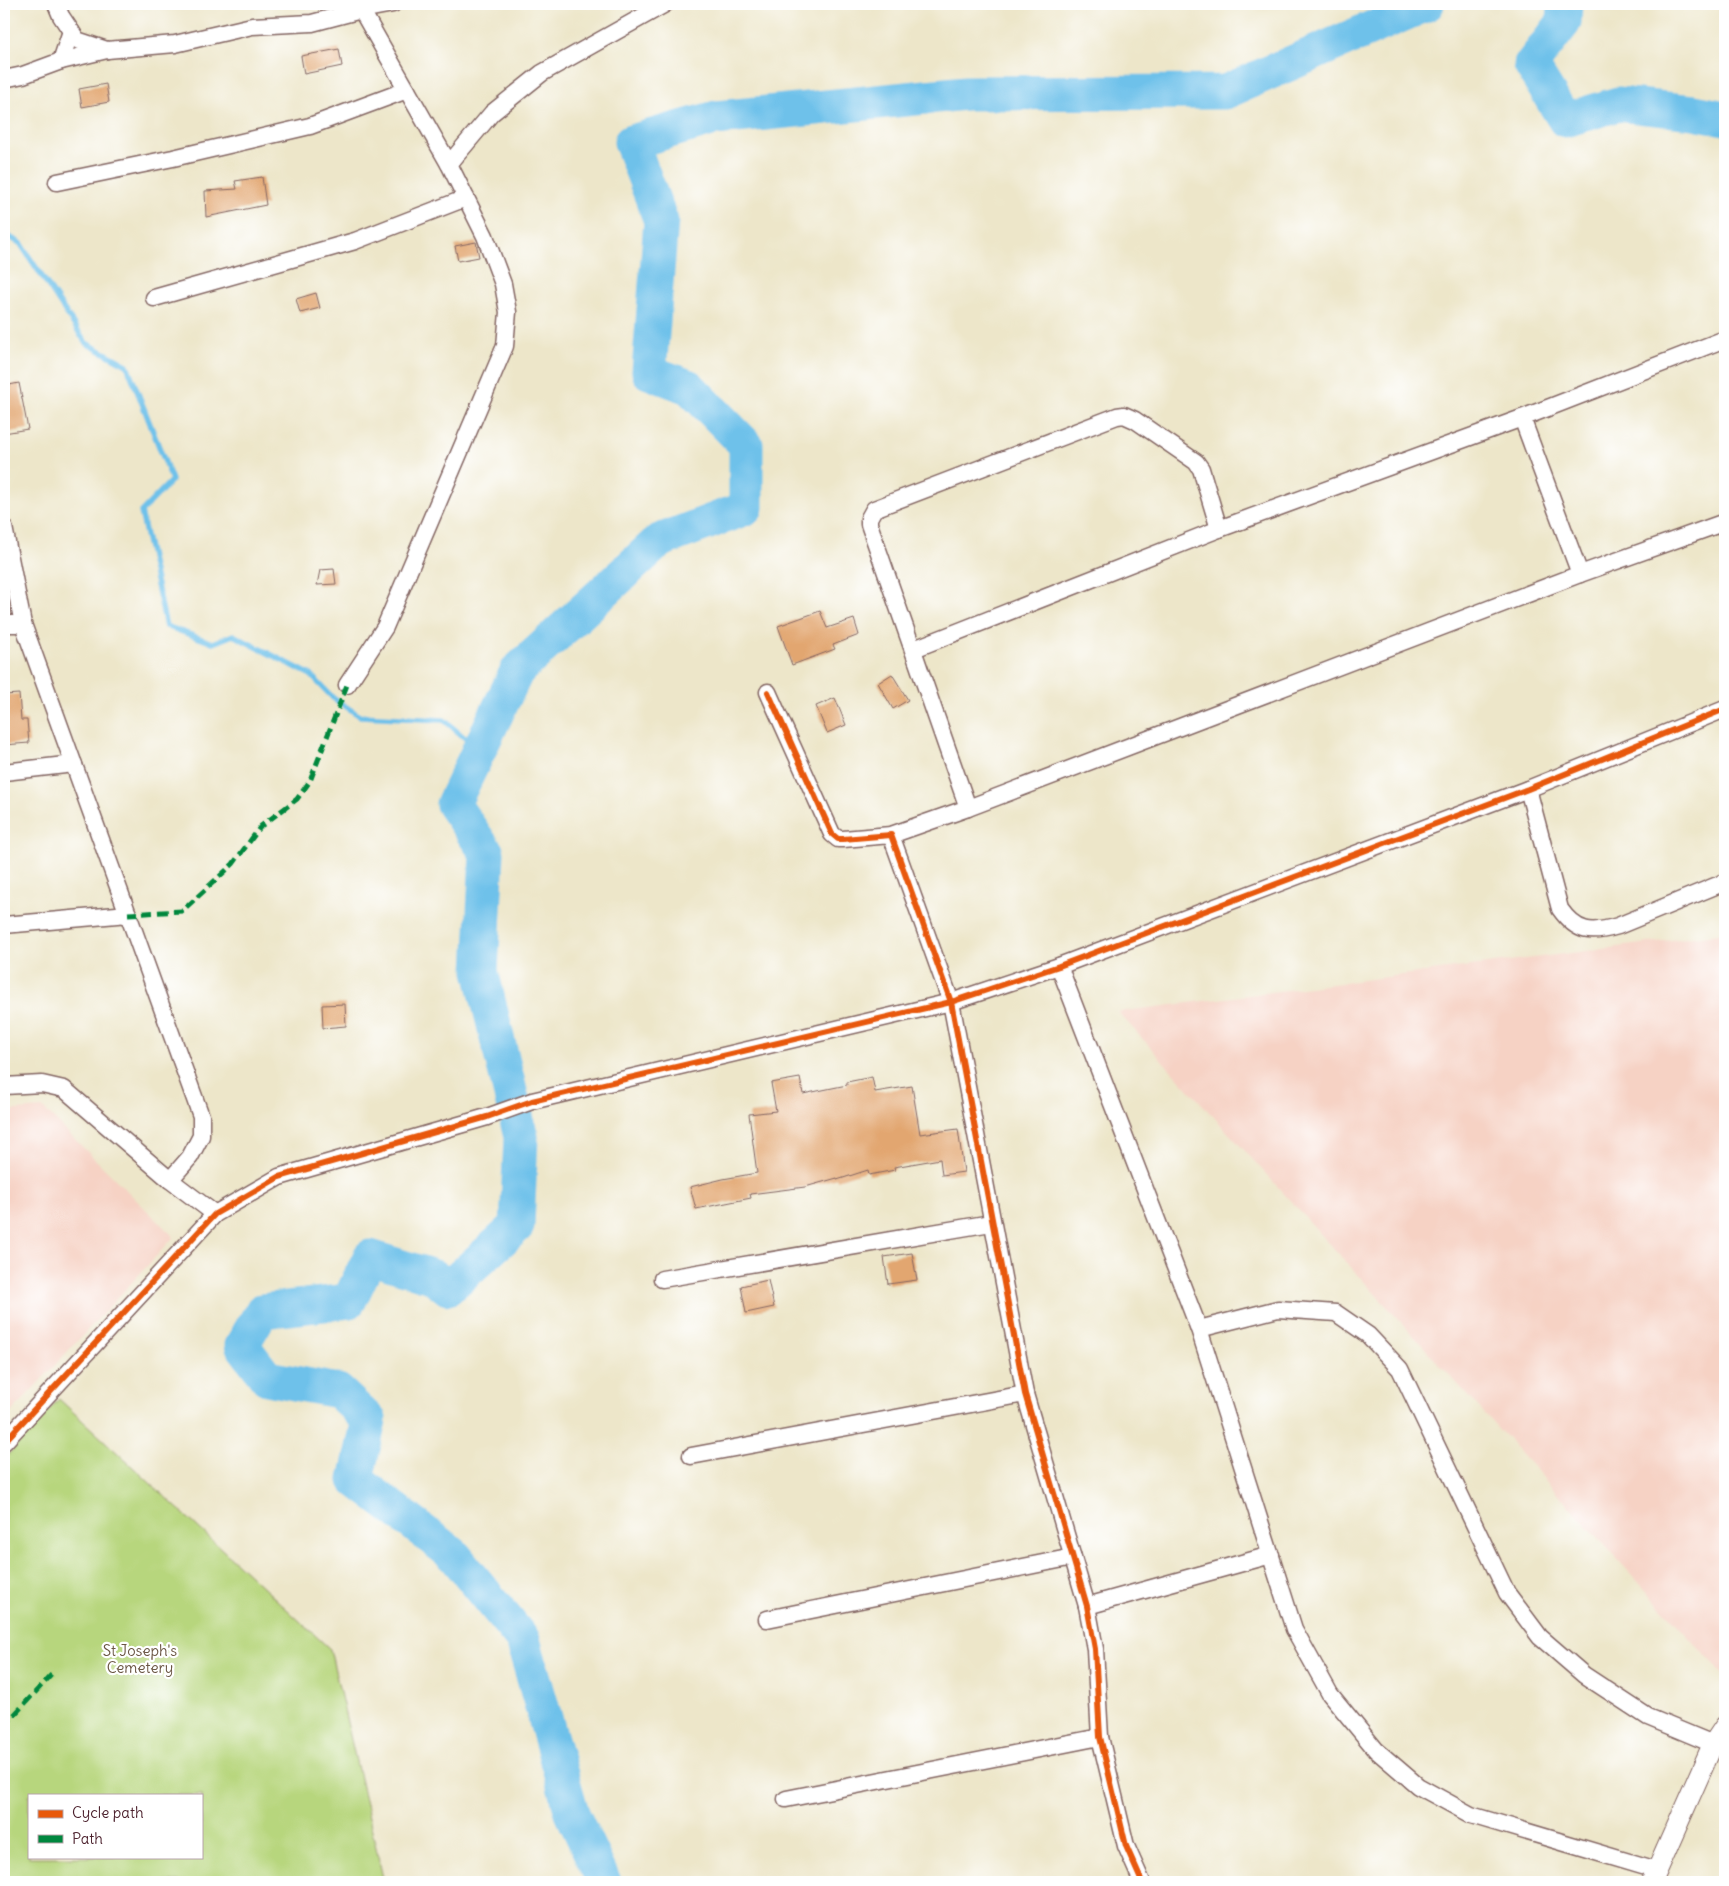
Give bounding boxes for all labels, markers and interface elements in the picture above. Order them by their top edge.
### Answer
park label: St Joseph's Cemetery [103,1641,177,1677]
legend [28,1794,202,1858]
text: Cycle path [72,1803,144,1822]
text: Path [72,1829,103,1848]

